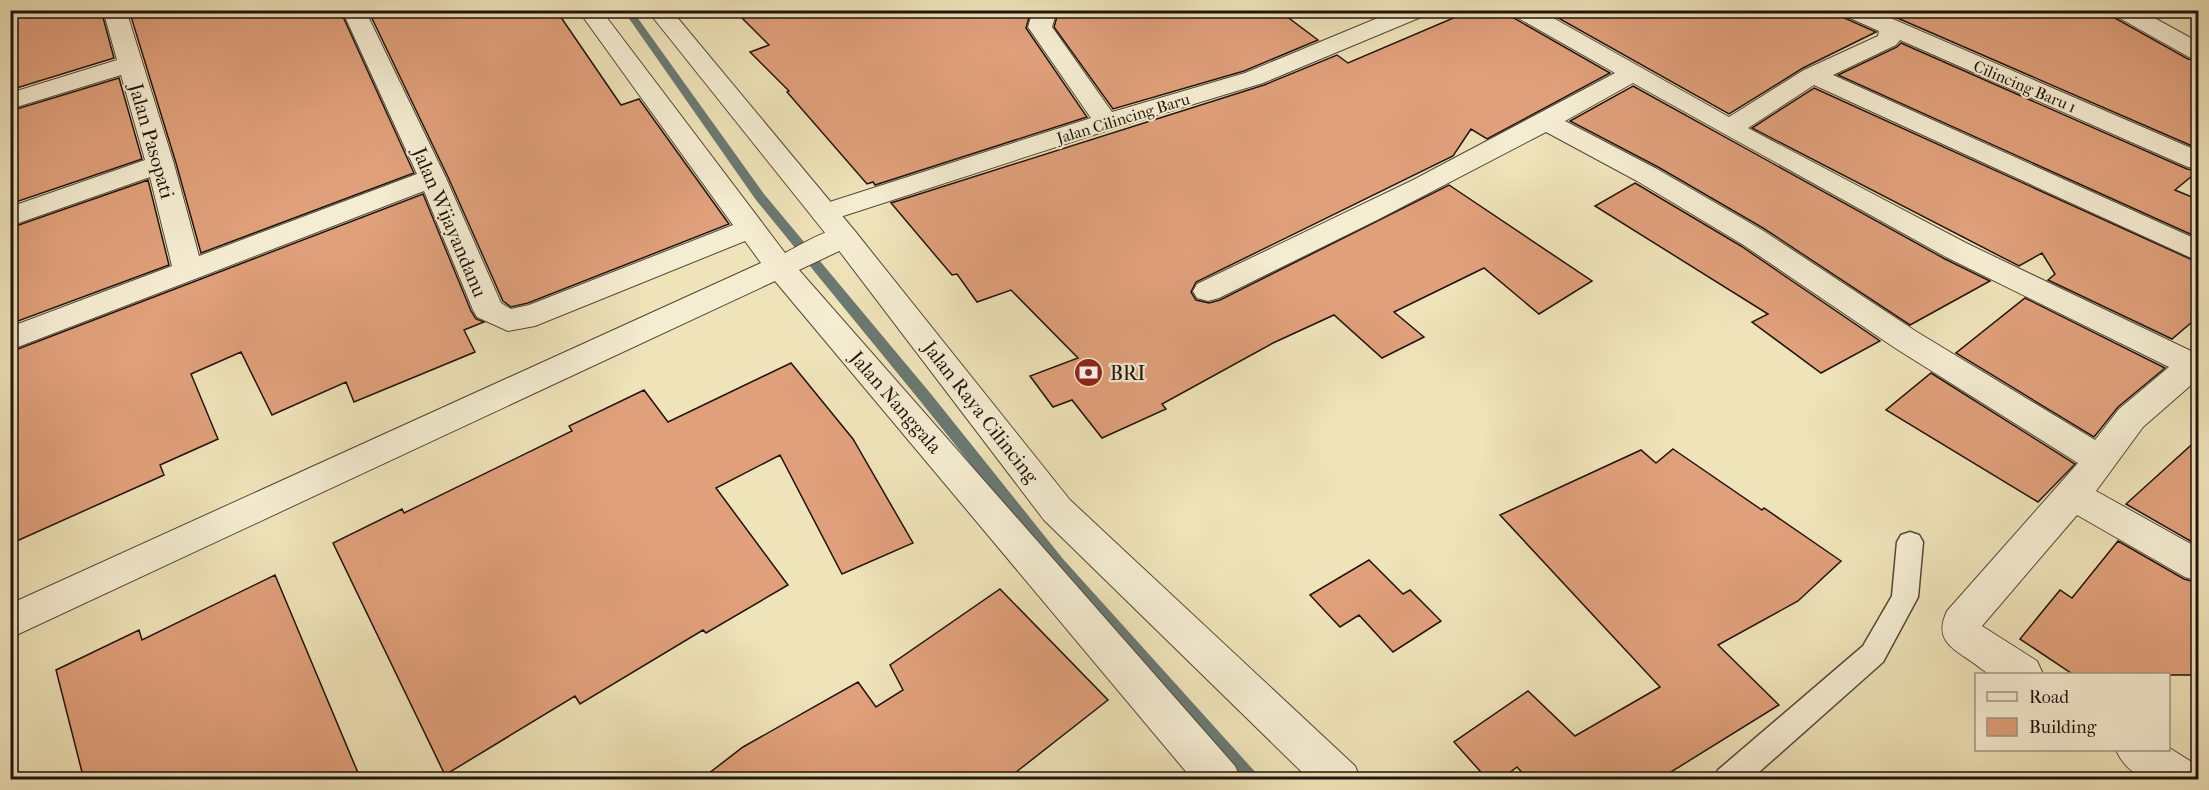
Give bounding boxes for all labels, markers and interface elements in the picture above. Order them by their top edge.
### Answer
street label: Cilincing Baru 1 [1971,56,2079,117]
street label: Jalan Pasopati [124,79,179,201]
street label: Jalan Cilincing Baru [1052,89,1192,148]
street label: Jalan Wijayandanu [407,142,492,301]
street label: Jalan Raya Cilincing [917,335,1043,488]
street label: Jalan Nanggala [844,345,947,459]
bank icon: BRI [1073,357,1105,389]
place label: BRI [1110,362,1145,385]
legend [1975,673,2170,751]
text: Road [2029,687,2069,708]
text: Building [2029,717,2097,738]

